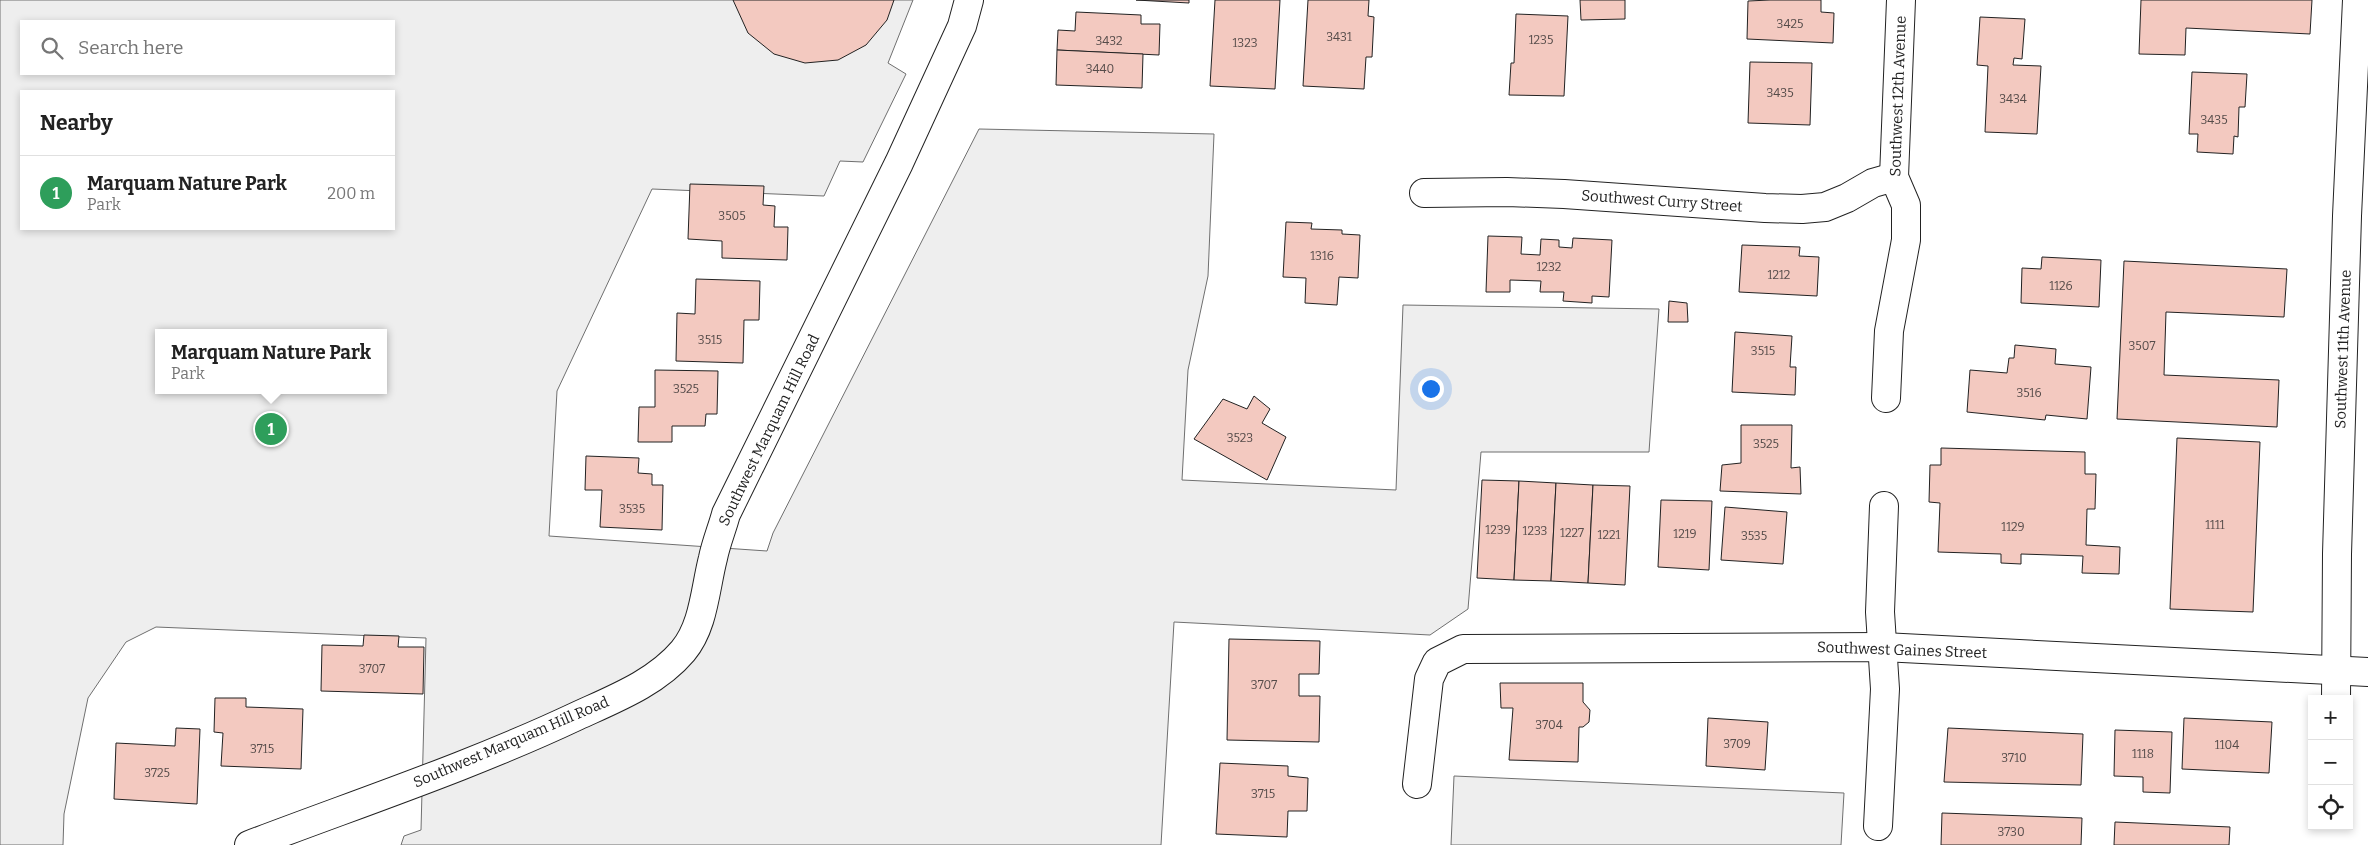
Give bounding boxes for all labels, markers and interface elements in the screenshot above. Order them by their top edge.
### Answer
street label: Southwest 12th Avenue [1886,15,1910,177]
house number: 3425 [1777,17,1803,31]
search box [20,20,395,75]
house number: 3431 [1326,30,1352,44]
house number: 1235 [1529,33,1553,47]
icon: search [38,34,66,62]
house number: 3432 [1095,34,1123,48]
text: Search here [78,36,183,59]
house number: 1323 [1232,36,1258,50]
house number: 3440 [1086,62,1114,76]
house number: 3435 [1766,86,1794,100]
house number: 3434 [1999,92,2027,106]
text: Nearby [40,110,113,136]
house number: 3435 [2200,113,2228,127]
text: Marquam Nature Park [87,172,287,195]
text: 1 [53,184,59,203]
text: 200 m [327,184,375,203]
street label: Southwest Curry Street [1581,186,1744,216]
text: Park [87,195,121,214]
house number: 3505 [718,209,746,223]
house number: 1316 [1310,249,1334,263]
house number: 1232 [1537,260,1561,274]
house number: 1212 [1768,268,1790,282]
street label: Southwest 11th Avenue [2331,269,2355,429]
house number: 1126 [2049,279,2073,293]
popup [155,329,387,394]
street label: Southwest Marquam Hill Road [715,331,823,529]
house number: 3515 [698,333,722,347]
house number: 3507 [2129,339,2155,353]
text: Marquam Nature Park [171,341,371,364]
house number: 3515 [1751,344,1775,358]
text: Park [171,364,205,383]
your location [1418,376,1444,402]
house number: 3525 [673,382,699,396]
house number: 3516 [2016,386,2042,400]
pin: 1 [255,410,287,448]
house number: 3523 [1227,431,1253,445]
house number: 3525 [1753,437,1779,451]
house number: 3535 [619,502,645,516]
house number: 1111 [2205,518,2225,532]
house number: 1129 [2001,520,2025,534]
house number: 1239 [1485,523,1511,537]
house number: 1233 [1523,524,1548,538]
house number: 1227 [1560,526,1584,540]
house number: 1219 [1673,527,1697,541]
house number: 1221 [1598,528,1621,542]
house number: 3535 [1741,529,1767,543]
street label: Southwest Gaines Street [1817,638,1988,662]
house number: 3707 [359,662,385,676]
house number: 3707 [1251,678,1277,692]
street label: Southwest Marquam Hill Road [410,692,612,791]
map controls [2308,695,2353,830]
button: + [2308,695,2353,740]
house number: 3704 [1535,718,1563,732]
house number: 3709 [1723,737,1751,751]
house number: 1104 [2215,738,2239,752]
button: − [2308,740,2353,785]
house number: 3715 [250,742,274,756]
house number: 1118 [2132,747,2154,761]
house number: 3710 [2001,751,2027,765]
house number: 3725 [144,766,170,780]
button: locate [2308,785,2353,830]
house number: 3715 [1251,787,1275,801]
house number: 3730 [1997,825,2025,839]

